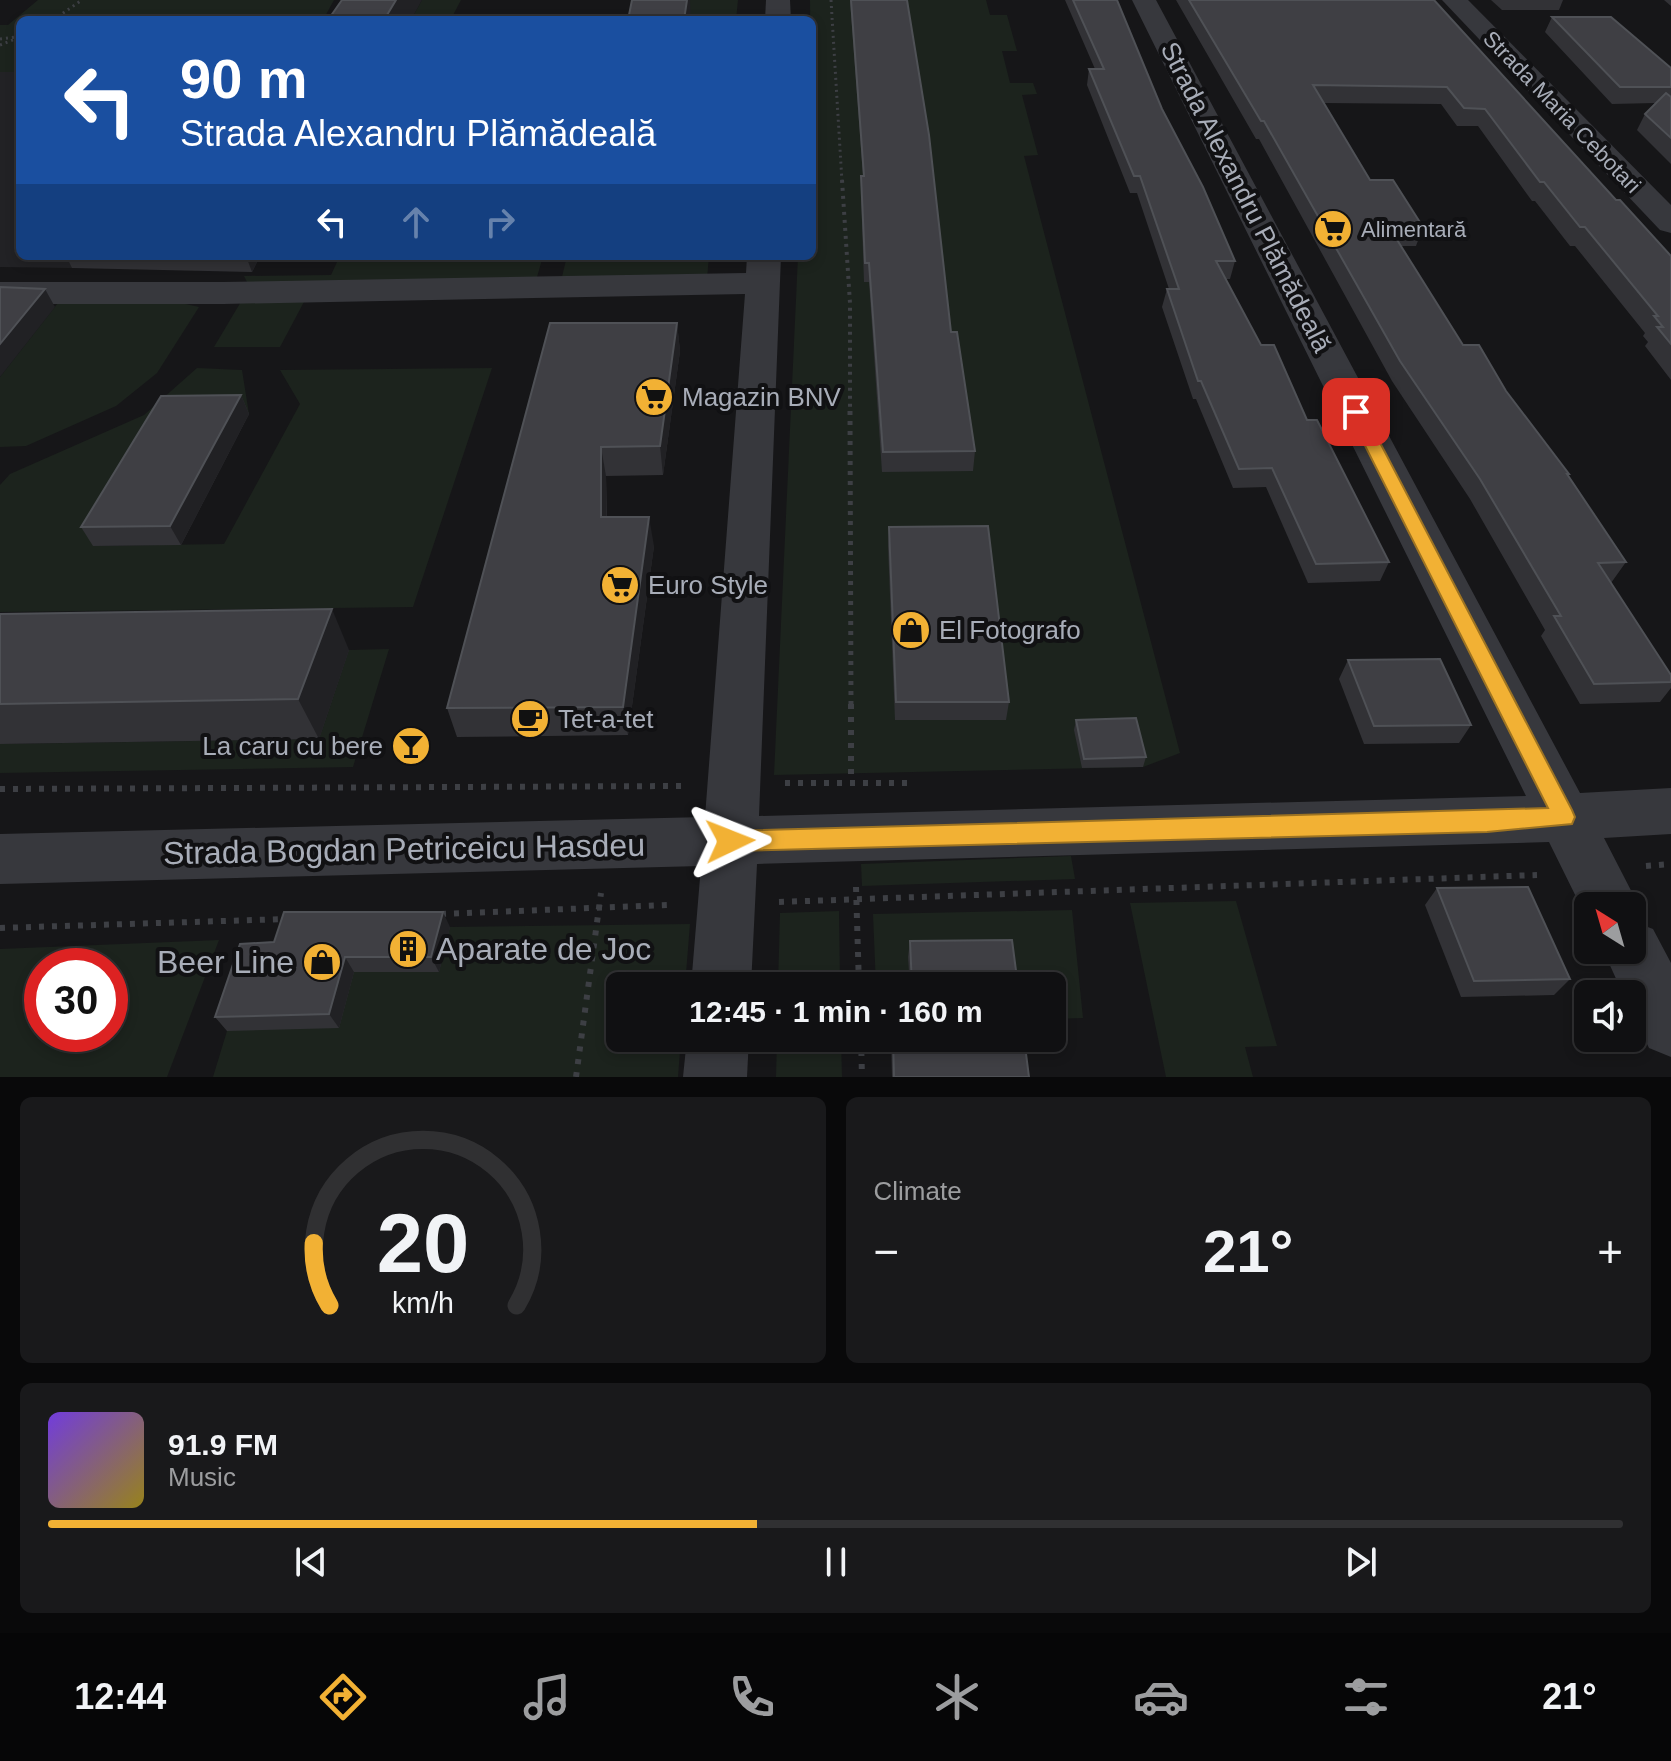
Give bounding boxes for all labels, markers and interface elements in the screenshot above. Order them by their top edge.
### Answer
street label: Strada Maria Cebotari [1478,26,1646,198]
street label: Strada Alexandru Plămădeală [1155,37,1338,358]
text: 90 m [180,47,308,110]
icon: left [48,48,152,152]
text: Strada Alexandru Plămădeală [180,113,656,154]
icon: left [310,200,354,244]
icon: ahead [394,200,438,244]
icon: right [478,200,522,244]
supermarket icon: Alimentară [1312,208,1354,250]
place label: Alimentară [1361,217,1467,242]
supermarket icon: Magazin BNV [633,376,675,418]
pin [1322,378,1390,446]
place label: Magazin BNV [682,382,842,412]
icon: arrive [1334,390,1378,434]
supermarket icon: Euro Style [599,564,641,606]
place label: Euro Style [648,570,768,600]
shop icon: El Fotografo [890,609,932,651]
place label: El Fotografo [939,615,1081,645]
cafe icon: Tet-a-tet [509,698,551,740]
place label: Tet-a-tet [558,704,654,734]
bar icon: La caru cu bere [390,725,432,767]
place label: La caru cu bere [202,731,383,761]
position arrow [688,799,772,883]
street label: Strada Bogdan Petriceicu Hasdeu [163,827,645,871]
north arrow [1574,892,1646,964]
map controls [1574,892,1646,1052]
building icon: Aparate de Joc [387,928,429,970]
place label: Aparate de Joc [436,931,651,967]
shop icon: Beer Line [301,941,343,983]
place label: Beer Line [157,944,294,980]
speed limit sign: 30 [24,948,128,1052]
button: sound [1574,980,1646,1052]
text: 12:45 · 1 min · 160 m [689,995,983,1028]
text: Climate [874,1176,962,1206]
text: 20 [376,1197,469,1290]
text: 21° [1203,1218,1294,1285]
text: − [874,1227,899,1276]
text: + [1597,1227,1623,1276]
text: km/h [392,1287,454,1319]
text: 91.9 FM [168,1428,278,1461]
text: Music [168,1462,236,1492]
icon: previous [289,1540,333,1584]
icon: pause [814,1540,858,1584]
icon: next [1339,1540,1383,1584]
icon: directions [315,1669,371,1725]
icon: music [519,1669,575,1725]
icon: phone [724,1669,780,1725]
icon: climate [929,1669,985,1725]
icon: car [1133,1669,1189,1725]
icon: filters [1338,1669,1394,1725]
text: 12:44 [74,1676,166,1717]
text: 21° [1542,1676,1597,1717]

